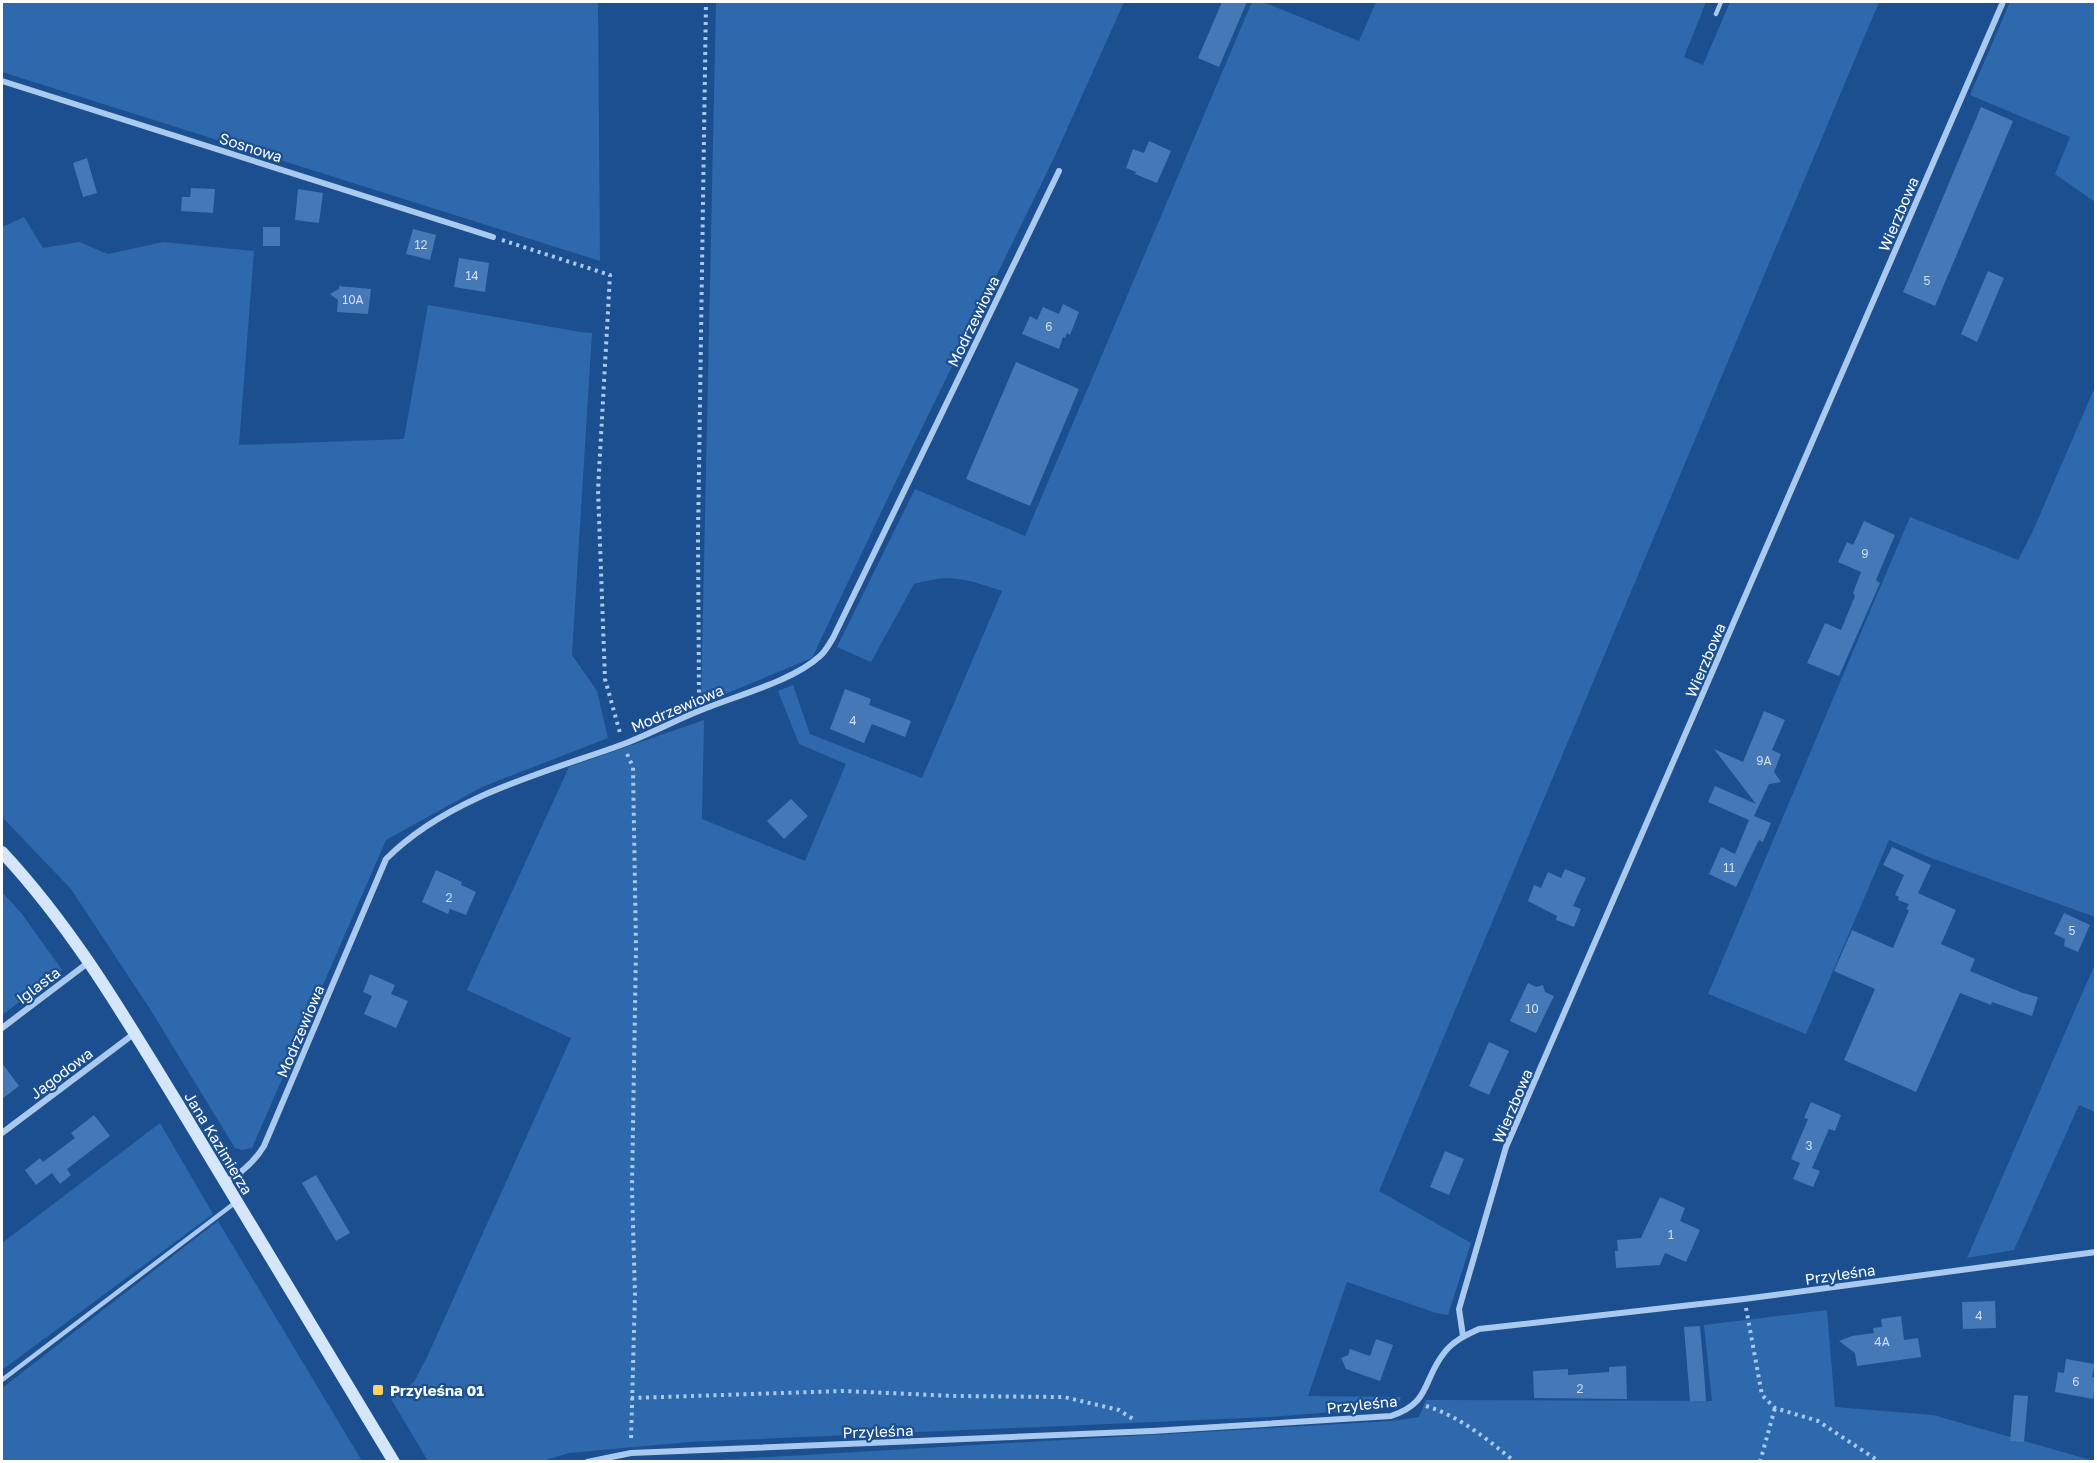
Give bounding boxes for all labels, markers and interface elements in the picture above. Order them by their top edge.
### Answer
street label: Sosnowa [217,128,285,166]
street label: Wierzbowa [1874,174,1922,254]
house number: 12 [415,237,427,252]
house number: 14 [465,268,479,283]
street label: Modrzewiowa [943,273,1003,369]
house number: 5 [1924,273,1931,288]
house number: 10A [342,292,364,307]
house number: 6 [1045,319,1053,334]
house number: 9 [1861,546,1869,561]
street label: Wierzbowa [1681,620,1729,700]
street label: Modrzewiowa [628,680,726,736]
house number: 4 [849,713,857,728]
house number: 9A [1756,753,1772,768]
house number: 11 [1723,860,1735,875]
house number: 2 [446,890,453,905]
house number: 5 [2069,923,2076,938]
street label: Iglasta [13,963,63,1007]
street label: Modrzewiowa [272,982,328,1080]
house number: 10 [1525,1001,1539,1016]
street label: Jagodowa [26,1044,96,1102]
street label: Wierzbowa [1488,1066,1536,1146]
street label: Jana Kazimierza [181,1088,257,1198]
house number: 3 [1805,1138,1813,1153]
house number: 1 [1668,1227,1674,1242]
street label: Przyleśna [1804,1260,1876,1288]
house number: 4 [1975,1308,1983,1323]
house number: 4A [1874,1334,1890,1349]
house number: 6 [2072,1374,2080,1389]
place label: Przyleśna 01 [390,1381,484,1399]
house number: 2 [1577,1381,1584,1396]
marker: Przyleśna 01 [371,1383,385,1397]
street label: Przyleśna [1326,1391,1398,1417]
street label: Przyleśna [842,1421,914,1441]

